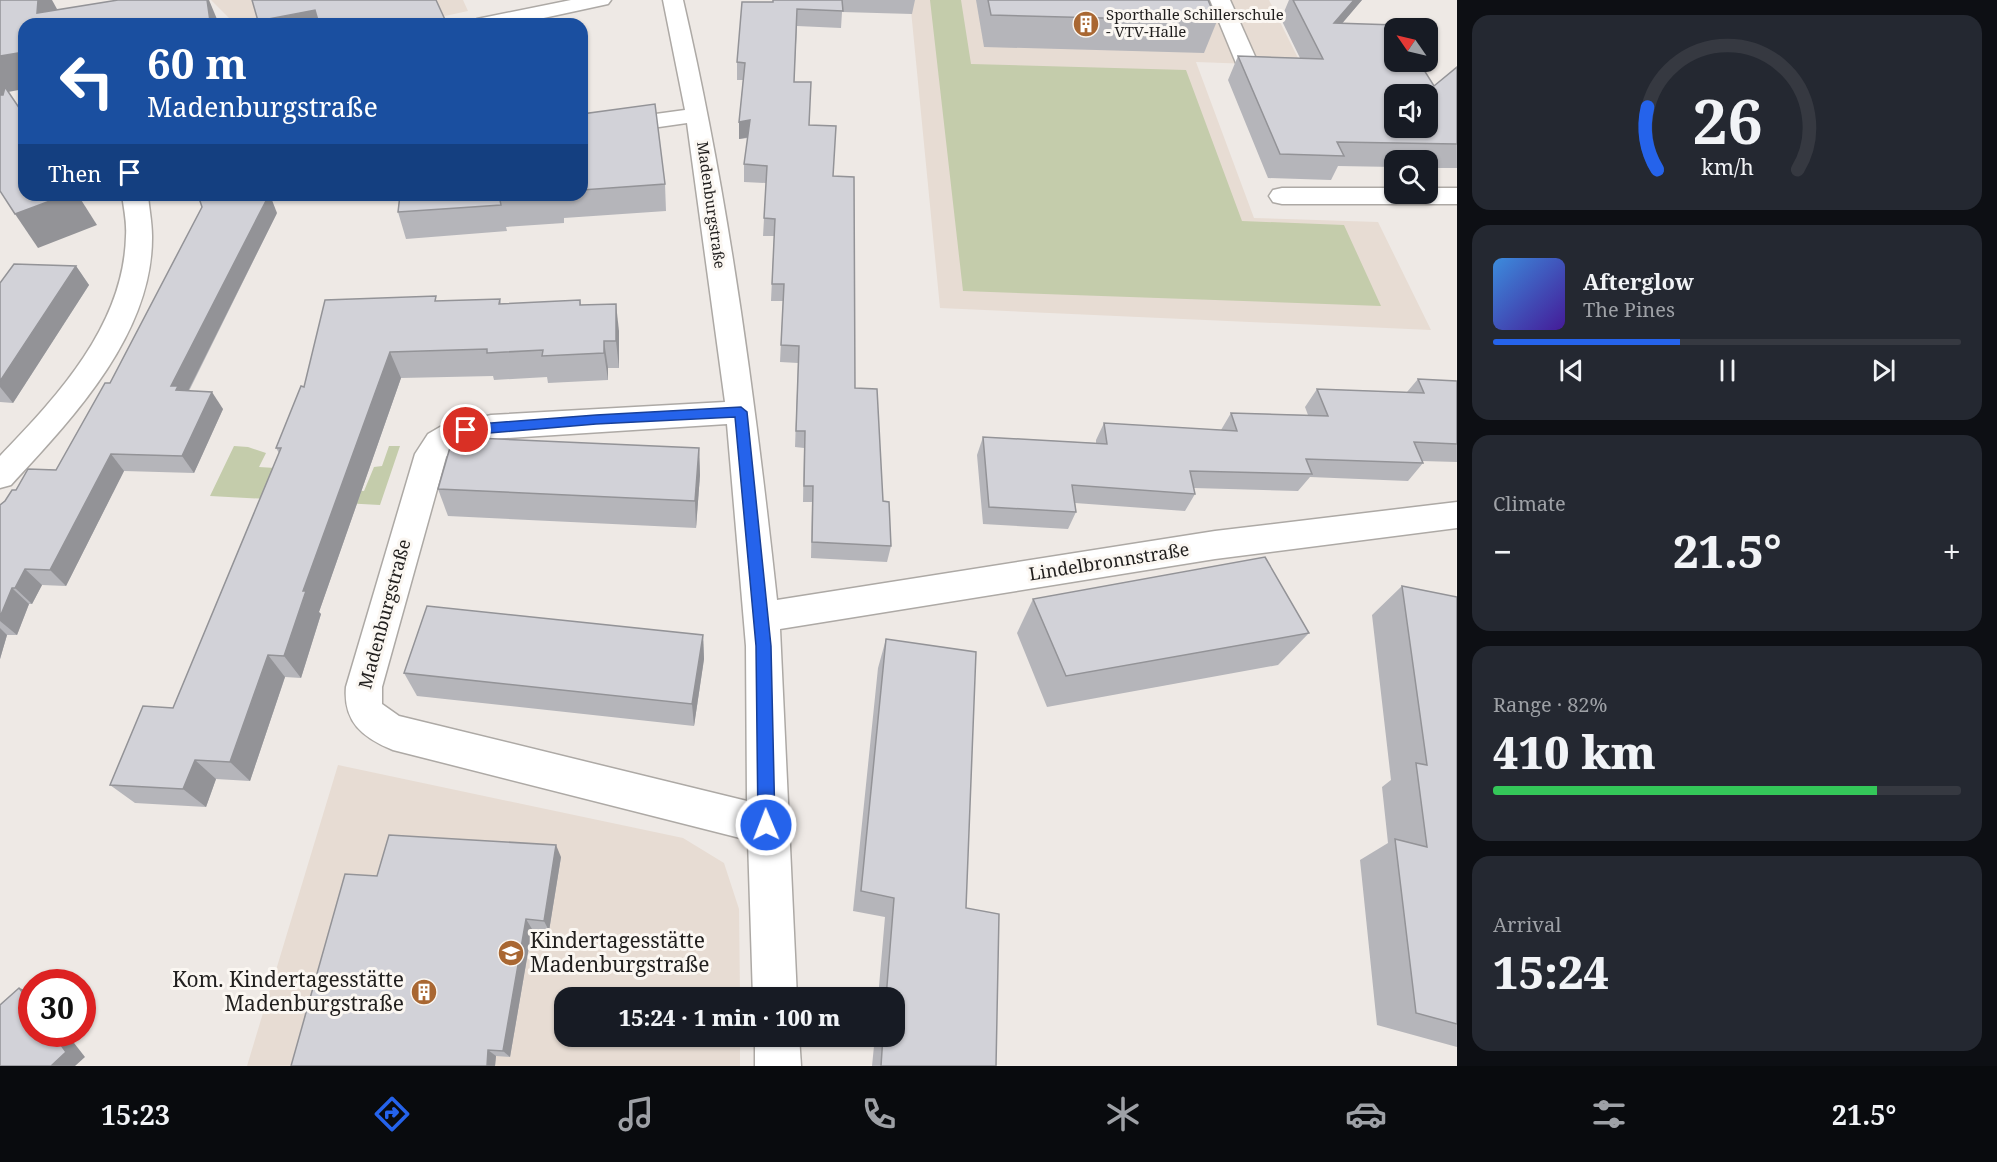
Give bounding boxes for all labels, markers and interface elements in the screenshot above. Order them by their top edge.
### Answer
place label: Sporthalle Schillerschule - VTV-Halle [1106,4,1284,41]
building icon: Sporthalle Schillerschule - VTV-Halle [1071,9,1101,39]
north arrow [1384,18,1438,72]
map controls [1384,18,1438,204]
text: 60 m [147,34,247,91]
icon: left [48,42,126,120]
text: 26 [1692,77,1762,162]
button: sound [1384,84,1438,138]
text: Madenburgstraße [147,88,378,125]
street label: Madenburgstraße [693,140,731,270]
button: search [1384,150,1438,204]
text: km/h [1701,152,1754,181]
icon: arrive [113,156,146,189]
text: Then [48,158,101,188]
text: Afterglow [1583,266,1694,296]
text: The Pines [1583,296,1675,323]
icon: previous [1555,354,1588,387]
icon: pause [1711,354,1744,387]
icon: next [1867,354,1900,387]
pin [440,404,491,455]
icon: arrive [449,413,482,446]
text: Climate [1493,490,1566,517]
text: 21.5° [1673,520,1782,581]
text: − [1493,529,1512,574]
text: + [1943,529,1961,574]
street label: Madenburgstraße [353,536,416,691]
street label: Lindelbronnstraße [1027,536,1191,586]
text: Range · 82% [1493,691,1607,718]
text: 410 km [1493,721,1656,782]
position arrow [734,793,798,857]
text: Arrival [1493,911,1561,938]
place label: Kindertagesstätte Madenburgstraße [530,926,710,978]
school or university icon: Kindertagesstätte Madenburgstraße [496,938,526,968]
text: 15:24 [1493,941,1609,1002]
place label: Kom. Kindertagesstätte Madenburgstraße [172,965,404,1017]
speed limit sign: 30 [18,969,96,1047]
building icon: Kom. Kindertagesstätte Madenburgstraße [409,977,439,1007]
text: 15:24 · 1 min · 100 m [619,1002,840,1032]
icon: directions [371,1093,413,1135]
icon: music [615,1093,657,1135]
icon: phone [858,1093,900,1135]
icon: climate [1102,1093,1144,1135]
icon: car [1345,1093,1387,1135]
icon: filters [1588,1093,1630,1135]
text: 15:23 [101,1096,170,1133]
text: 21.5° [1832,1096,1896,1133]

